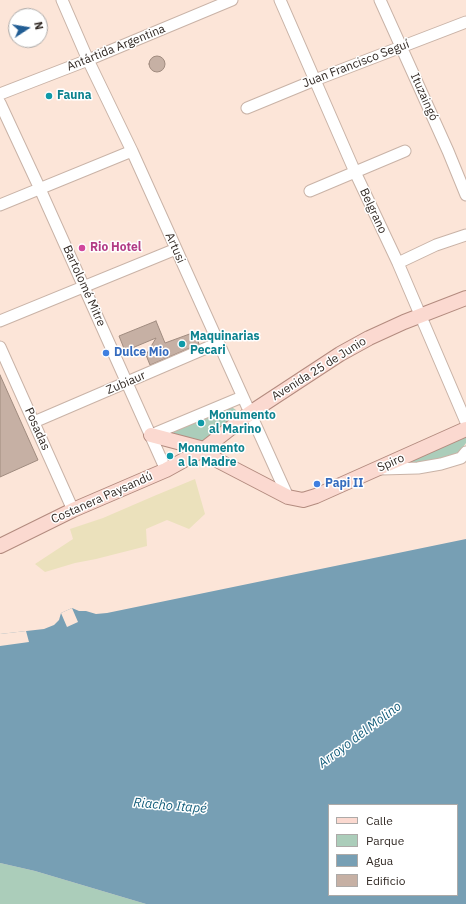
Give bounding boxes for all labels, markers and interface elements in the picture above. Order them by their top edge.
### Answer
north arrow [8,8,48,48]
text: N [31,20,46,31]
street label: Antártida Argentina [65,22,167,74]
street label: Juan Francisco Seguí [301,37,411,91]
street label: Ituzaingó [407,71,441,123]
place label: Fauna [57,89,91,103]
marker: Fauna [44,91,54,101]
street label: Belgrano [356,186,390,236]
street label: Artusi [162,230,188,266]
place label: Rio Hotel [90,241,141,255]
street label: Bartolomé Mitre [60,243,108,329]
marker: Rio Hotel [77,243,87,253]
place label: Maquinarias Pecari [190,330,260,358]
street label: Avenida 25 de Junio [269,334,369,404]
marker: Maquinarias Pecari [177,339,187,349]
place label: Dulce Mio [114,346,169,360]
marker: Dulce Mio [101,348,111,358]
street label: Zubiaur [104,368,148,398]
street label: Posadas [21,405,53,453]
place label: Monumento al Marino [209,409,276,437]
marker: Monumento al Marino [196,418,206,428]
place label: Monumento a la Madre [178,442,245,470]
marker: Monumento a la Madre [165,451,175,461]
street label: Spiro [375,451,407,475]
street label: Costanera Paysandú [49,469,155,527]
place label: Papi II [325,477,363,491]
marker: Papi II [312,479,322,489]
water label: Arroyo del Molino [315,699,405,771]
water label: Riacho Itapé [133,795,207,817]
legend [328,804,458,896]
text: Calle [366,813,393,828]
text: Parque [366,833,404,848]
text: Agua [366,853,393,868]
text: Edificio [366,873,405,888]

